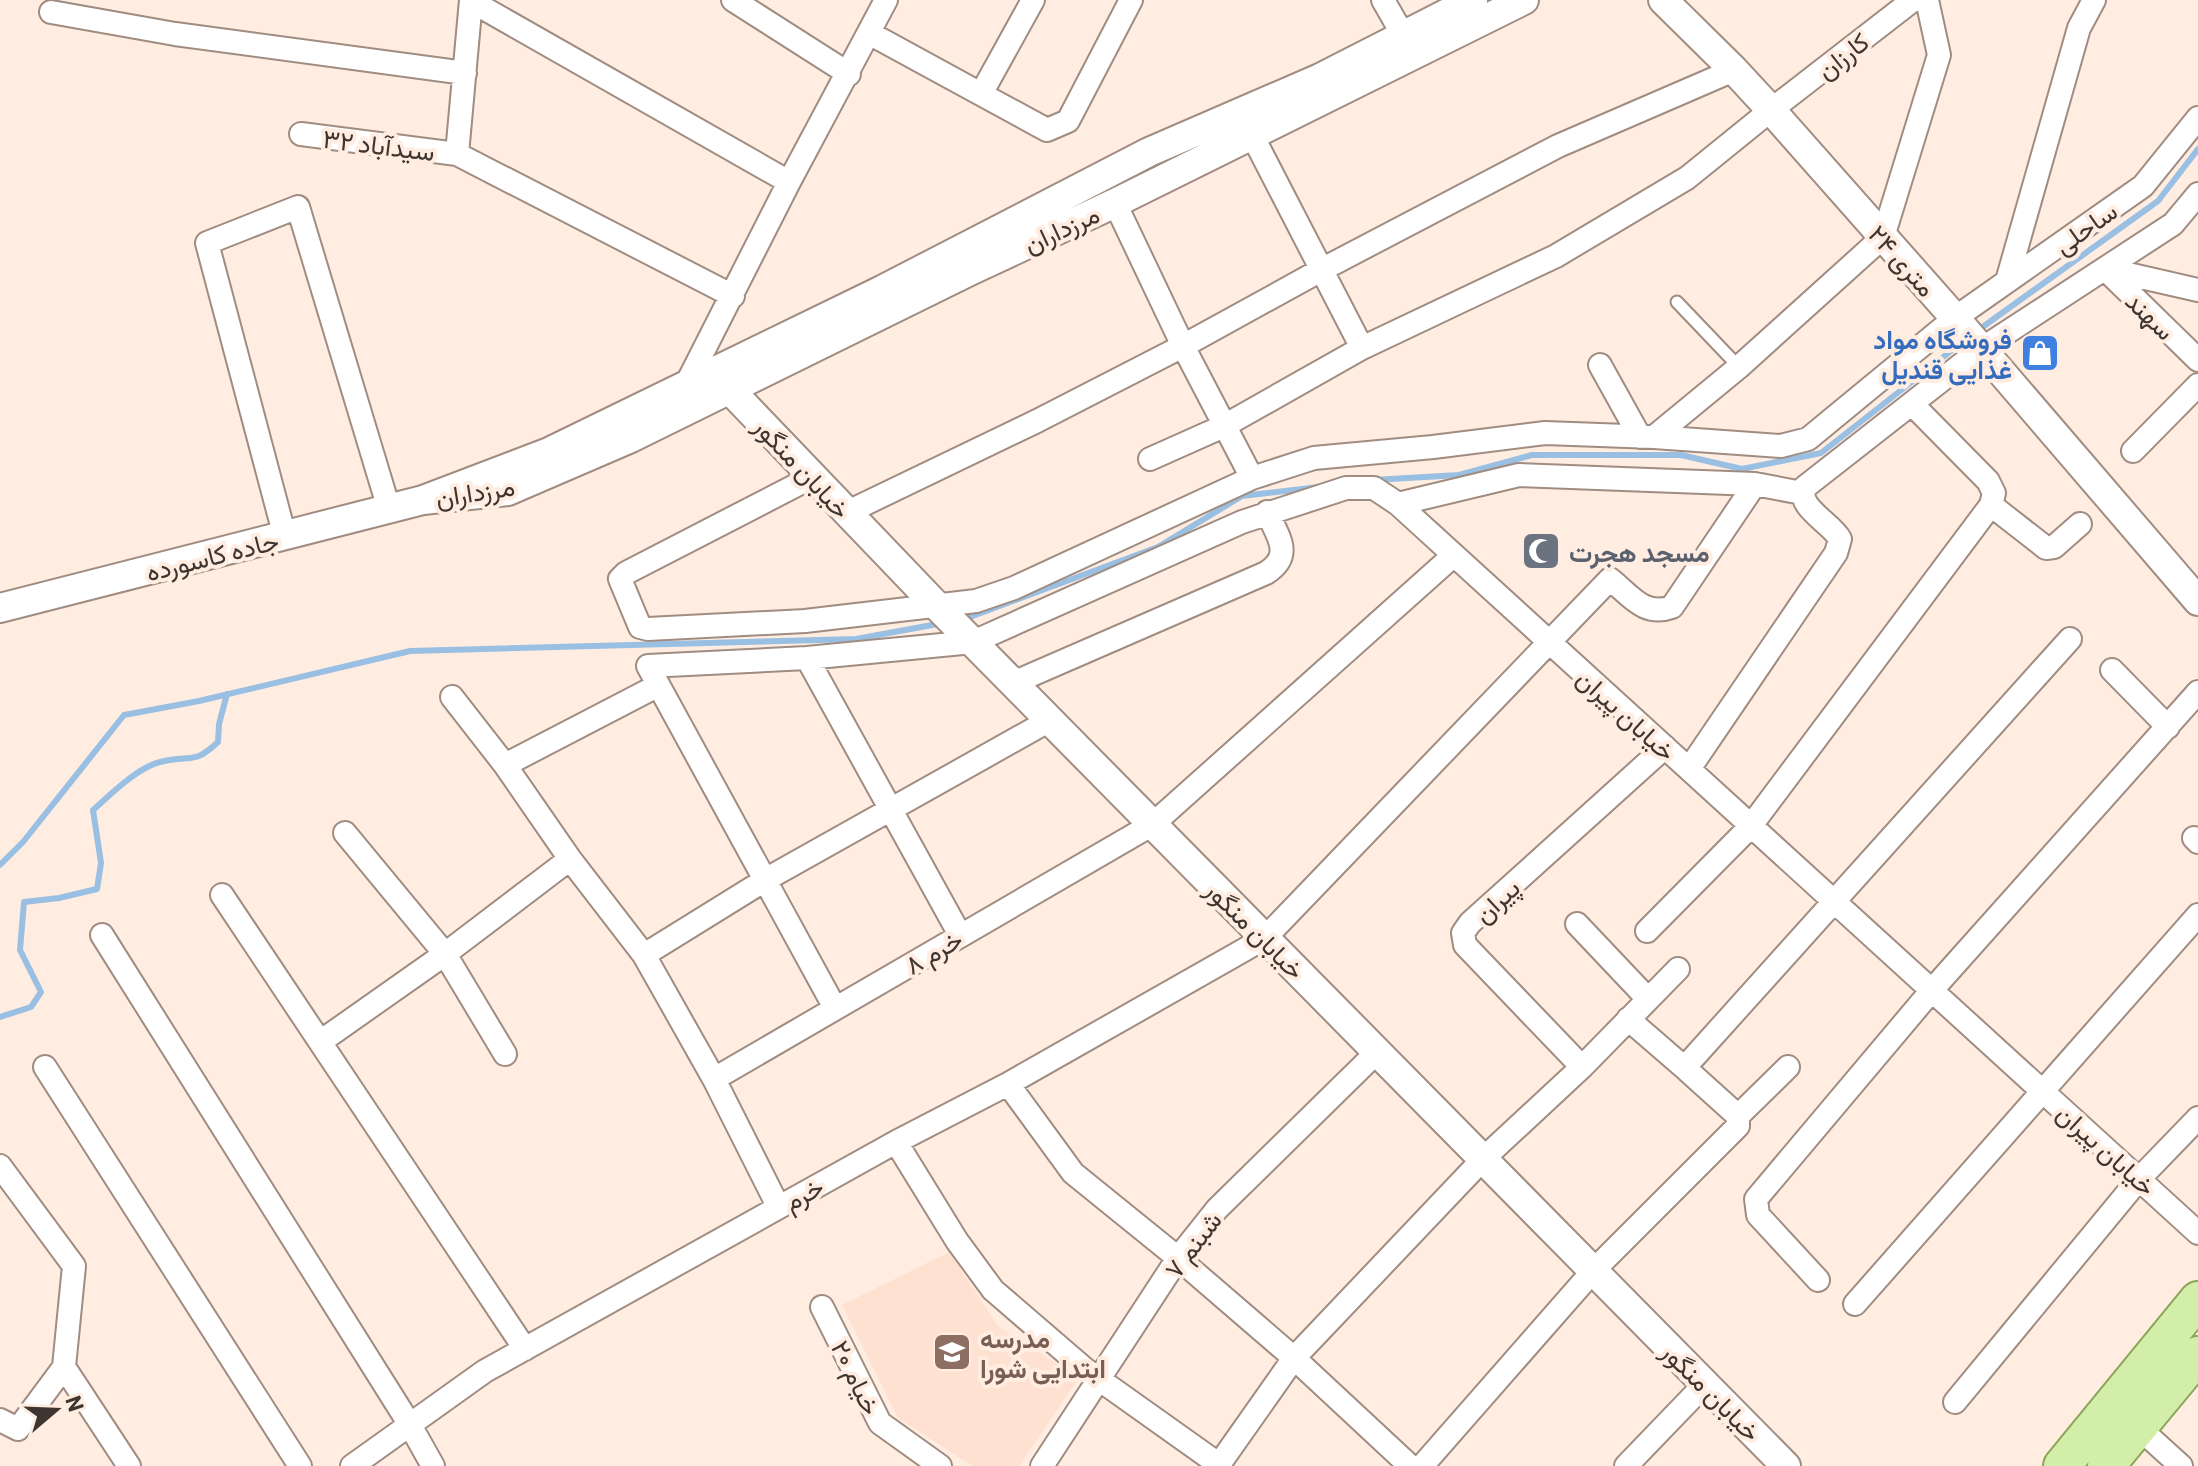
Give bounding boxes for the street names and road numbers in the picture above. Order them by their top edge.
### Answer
street label: کارزان [1810,25,1875,87]
street label: سیدآباد ۳۲ [321,122,437,167]
street label: ساحلی [2047,194,2124,261]
street label: مرزداران [1018,197,1104,261]
street label: ۲۴ متری [1861,218,1943,303]
street label: سهند [2119,284,2182,347]
street label: خیابان منگور [746,409,858,525]
street label: مرزداران [433,469,517,515]
street label: جاده کاسورده [142,524,282,588]
street label: خیابان پیران [1569,662,1683,769]
street label: پیران [1467,871,1528,932]
street label: خیابان منگور [1198,872,1312,986]
street label: خرم ۸ [899,922,969,982]
street label: خیابان پیران [2049,1097,2163,1204]
street label: خرم [778,1170,830,1219]
street label: شبنم ۷ [1157,1205,1229,1285]
street label: خیابان منگور [1654,1334,1768,1448]
street label: خیام ۲۰ [823,1335,888,1421]

